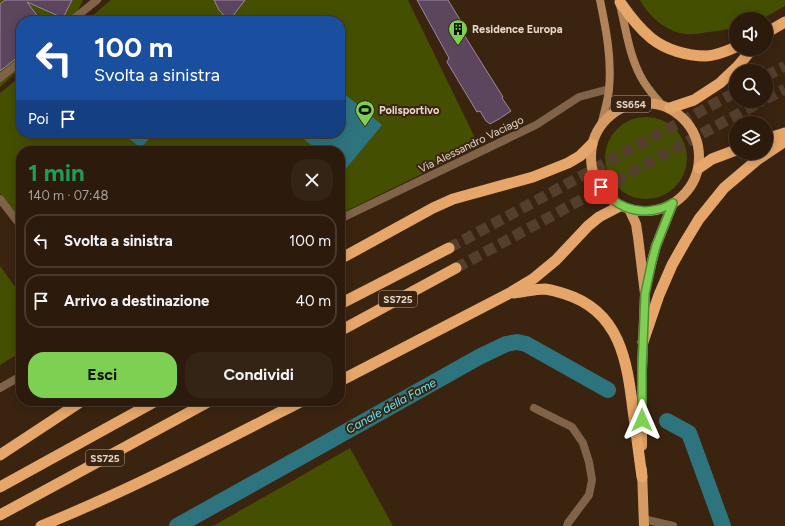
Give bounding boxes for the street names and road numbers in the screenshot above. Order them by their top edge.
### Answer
road number: SS654 [611,96,651,112]
street label: Via Alessandro Vaciago [417,113,526,176]
road number: SS725 [379,291,417,307]
road number: SS725 [86,450,124,466]

